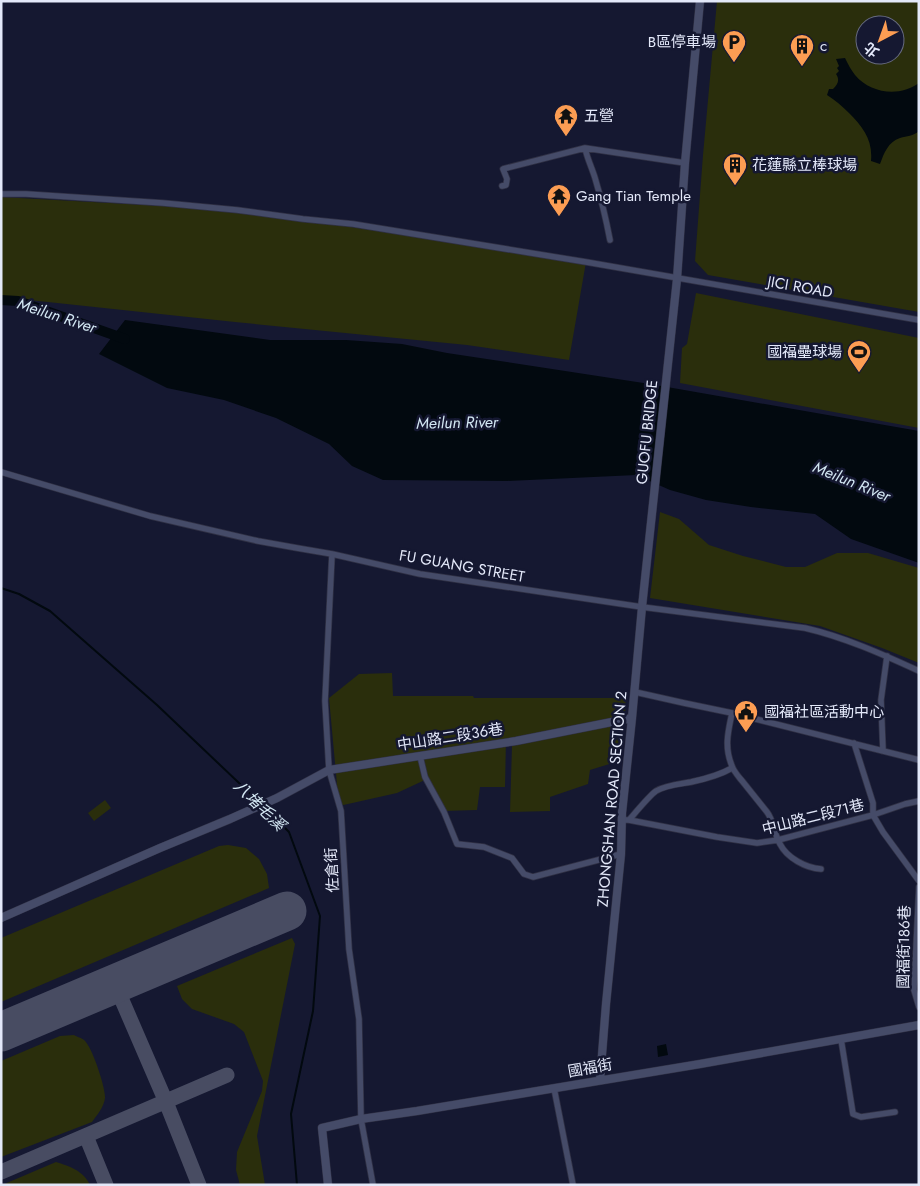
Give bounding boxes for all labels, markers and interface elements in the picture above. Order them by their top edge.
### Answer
north arrow [855,15,905,65]
parking icon: B區停車場 [721,29,747,63]
place label: B區停車場 [648,31,716,53]
building icon: c [789,33,815,67]
place label: c [820,35,827,57]
text: 北 [860,38,883,62]
temple icon: 五營 [553,103,579,137]
place label: 五營 [584,105,614,127]
building icon: 花蓮縣立棒球場 [722,152,748,186]
place label: 花蓮縣立棒球場 [752,154,857,176]
temple icon: Gang Tian Temple [546,183,572,217]
place label: Gang Tian Temple [576,185,691,207]
street label: JICI ROAD [764,270,834,304]
water label: Meilun River [14,292,101,340]
sports icon: 國福壘球場 [846,339,872,373]
place label: 國福壘球場 [767,341,842,363]
street label: GUOFU BRIDGE [631,379,663,485]
water label: Meilun River [416,410,500,435]
water label: Meilun River [810,455,896,508]
street label: FU GUANG STREET [397,544,527,588]
street label: ZHONGSHAN ROAD SECTION 2 [592,690,632,908]
public building icon: 國福社區活動中心 [733,699,759,733]
place label: 國福社區活動中心 [764,701,884,723]
street label: 中山路二段36巷 [396,718,504,756]
water label: 八堵毛溪 [229,775,292,837]
street label: 中山路二段71巷 [760,794,866,840]
street label: 佐倉街 [320,847,344,893]
street label: 國福街186巷 [892,905,916,989]
street label: 國福街 [566,1053,614,1083]

